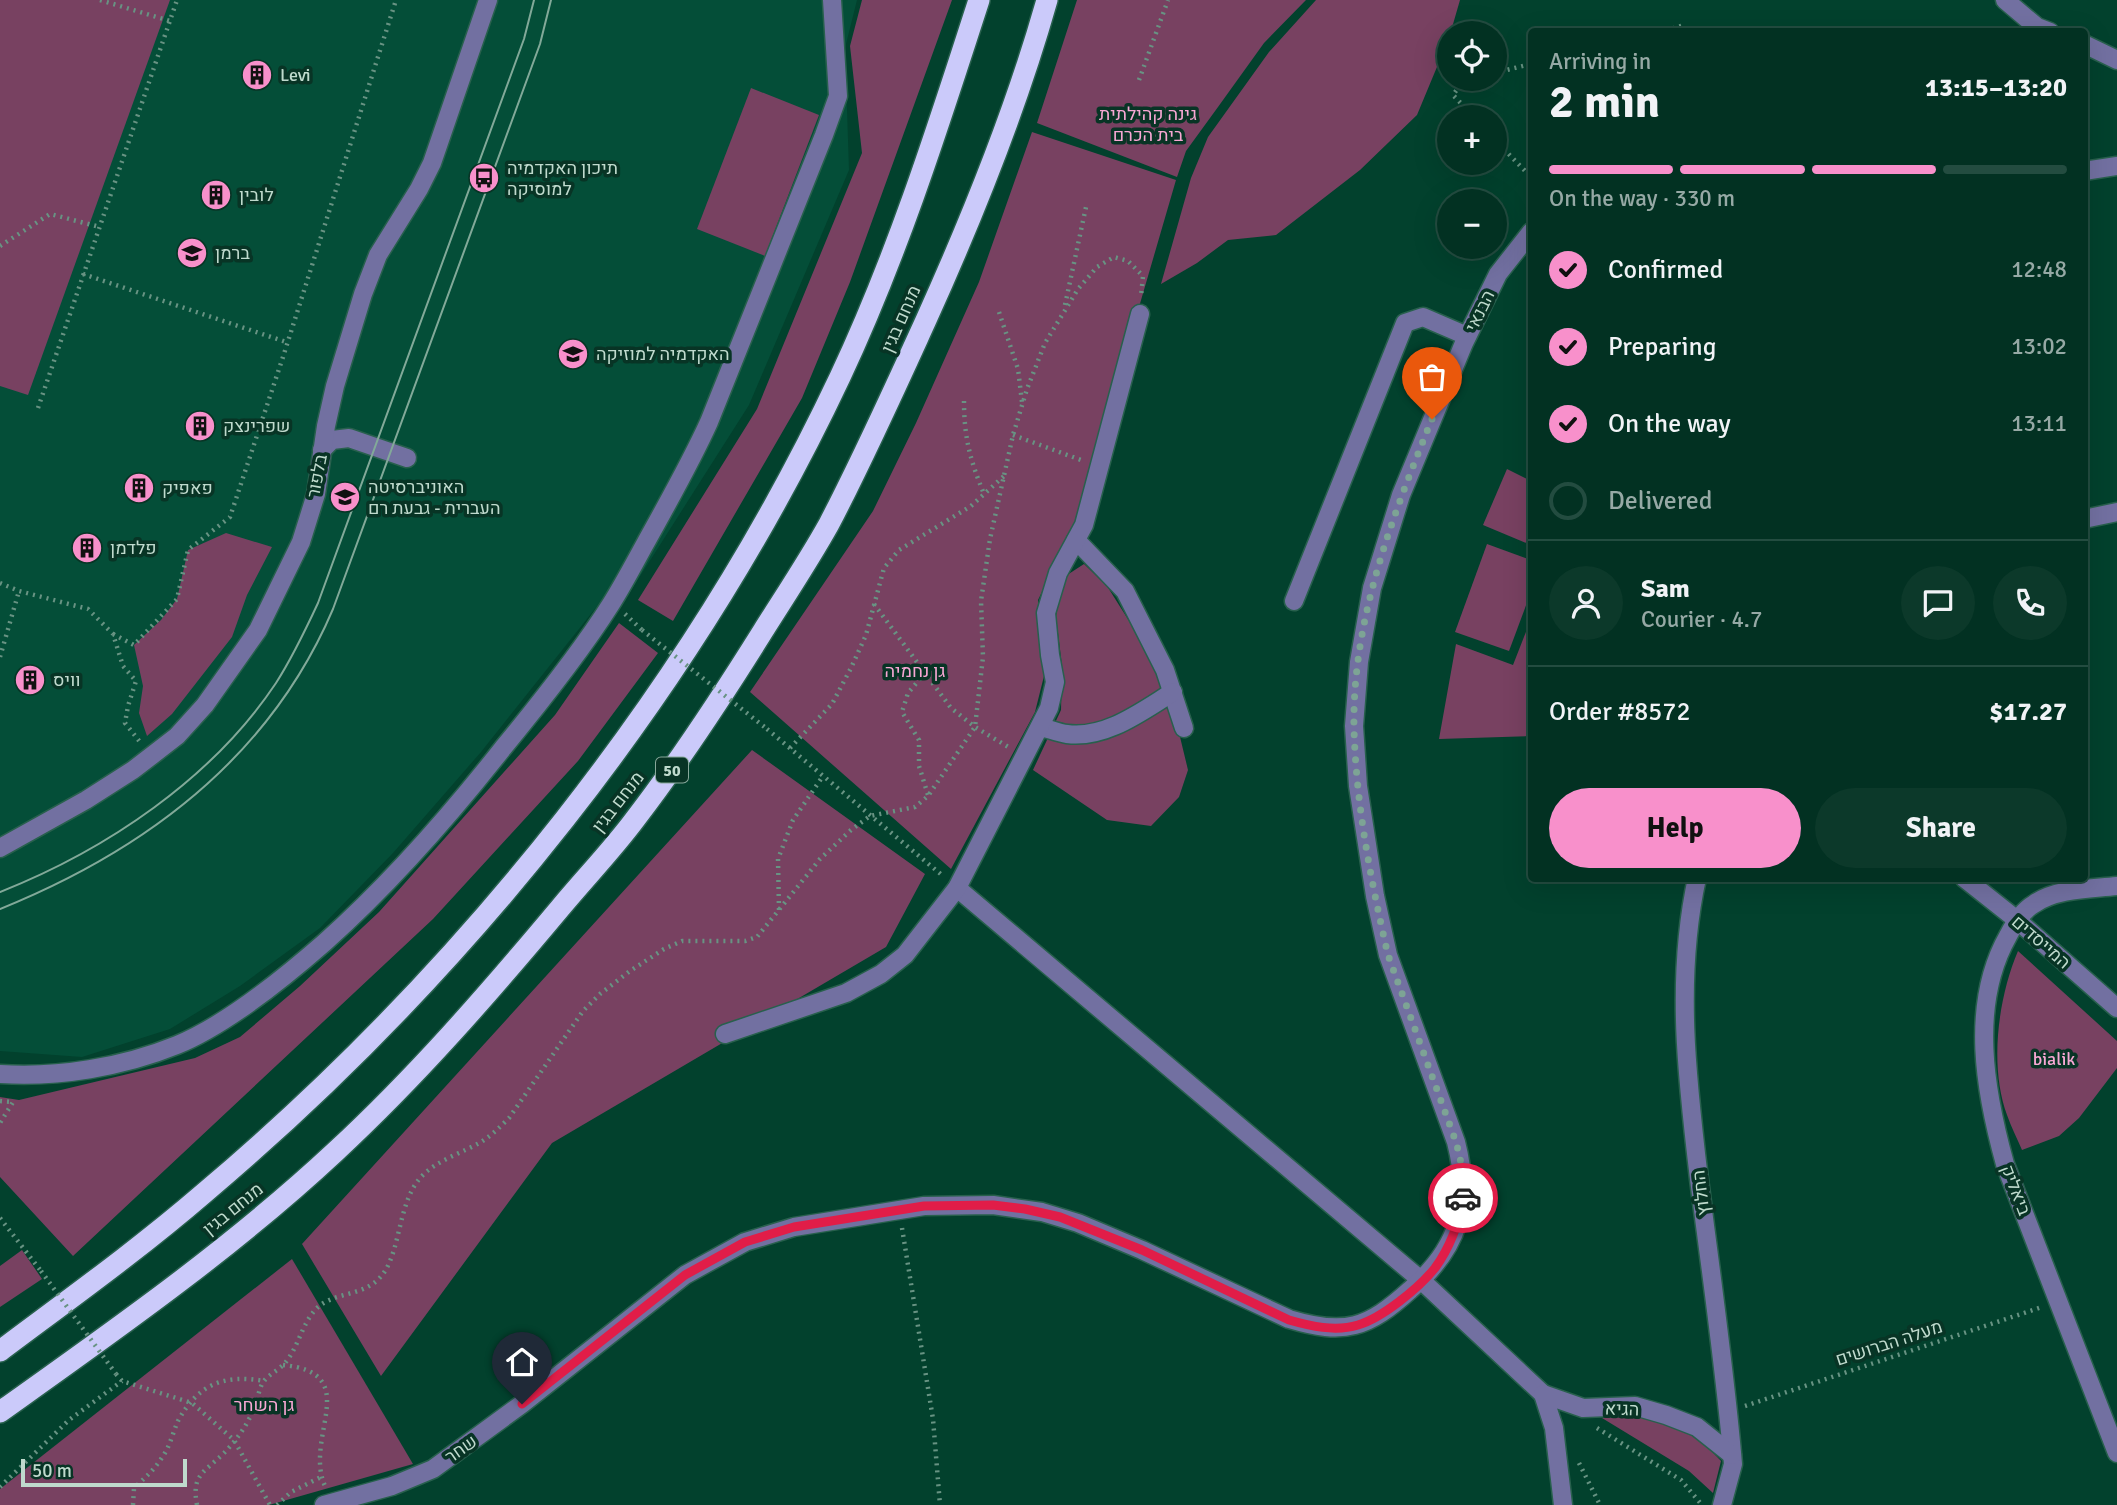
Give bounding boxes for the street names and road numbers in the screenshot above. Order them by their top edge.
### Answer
street label: מנחם בגין [876,282,926,356]
street label: הבנאי [1461,287,1499,335]
street label: בלפור [302,452,332,500]
road number: 50 [656,758,688,782]
street label: מנחם בגין [587,767,649,837]
street label: המייסדים [2007,911,2075,973]
street label: ביאליק [1996,1162,2036,1219]
street label: החלוץ [1687,1169,1715,1217]
street label: מנחם בגין [198,1178,268,1240]
street label: מעלה הברושים [1833,1315,1945,1371]
street label: הגיא [1604,1397,1640,1421]
street label: שחר [441,1430,481,1468]

